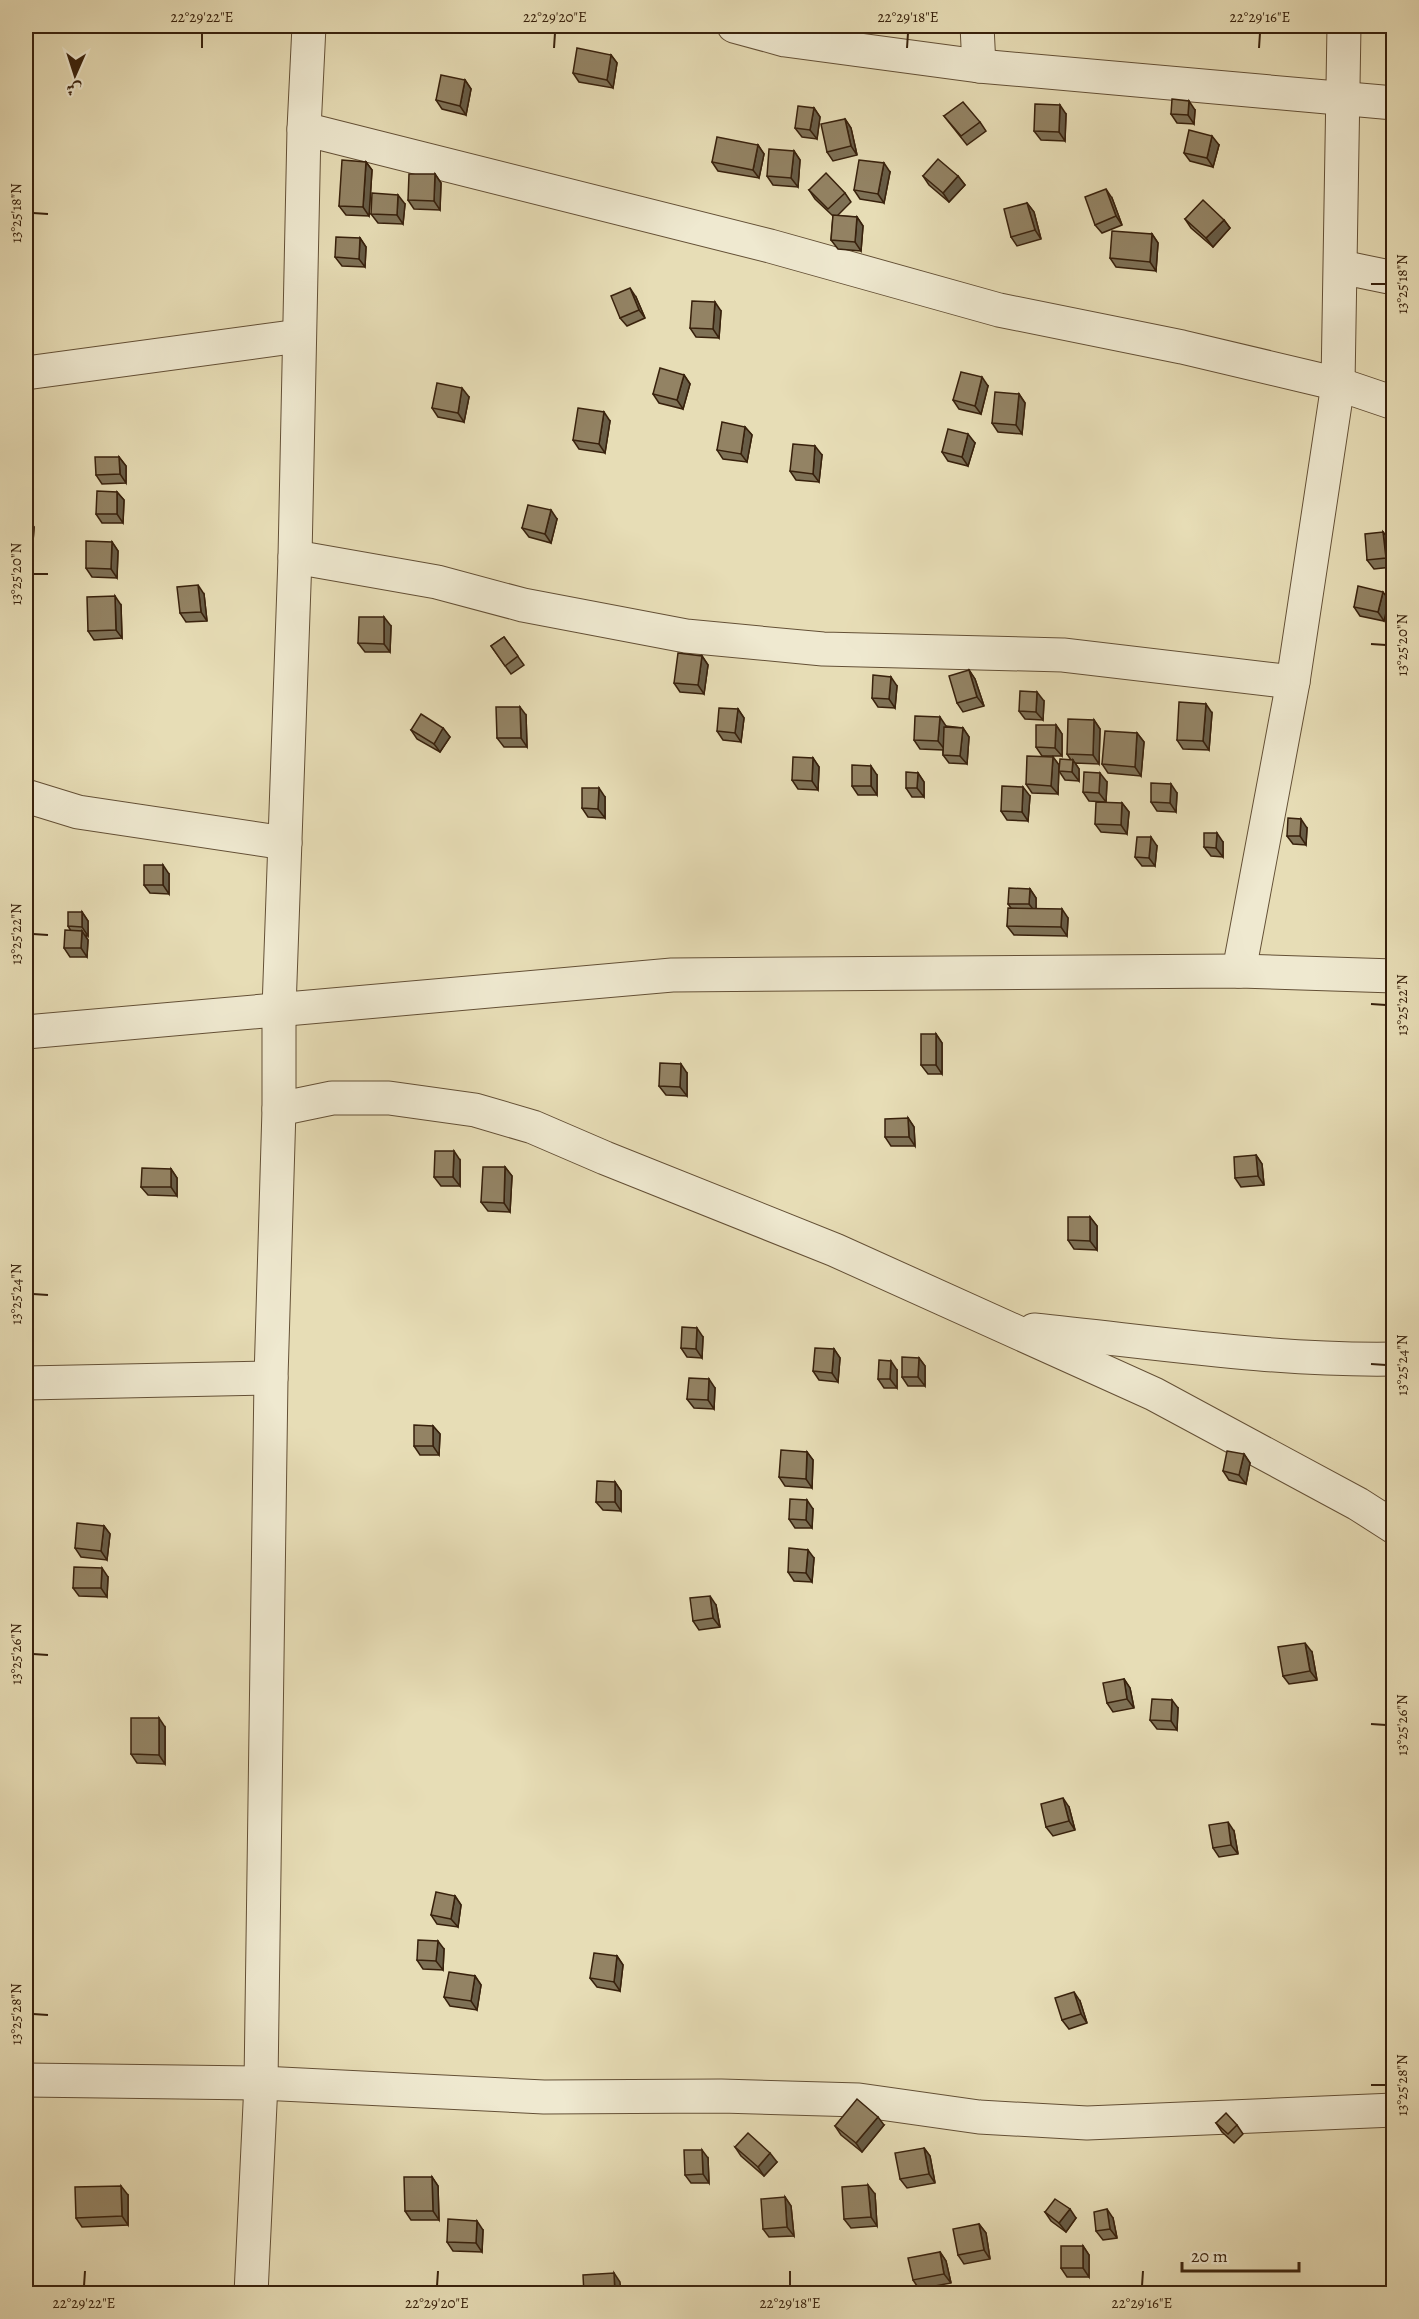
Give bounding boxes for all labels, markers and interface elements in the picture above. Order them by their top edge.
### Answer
text: 22°29'22"E [171,7,233,27]
text: 22°29'20"E [523,7,587,27]
text: 22°29'18"E [877,7,939,27]
text: 22°29'16"E [1230,7,1290,27]
north arrow [45,45,105,105]
text: ش [66,78,83,100]
text: 13°25'18"N [6,183,26,243]
text: 13°25'18"N [1392,254,1412,314]
text: 13°25'20"N [6,543,26,605]
text: 13°25'20"N [1392,614,1412,676]
text: 13°25'22"N [6,903,26,965]
text: 13°25'22"N [1392,974,1412,1036]
text: 13°25'24"N [6,1263,26,1325]
text: 13°25'24"N [1392,1334,1412,1396]
text: 13°25'26"N [6,1623,26,1685]
text: 13°25'26"N [1392,1694,1412,1756]
text: 13°25'28"N [6,1983,26,2045]
text: 13°25'28"N [1392,2054,1412,2116]
scale bar [1182,2235,1299,2273]
text: 20 m [1191,2244,1228,2268]
text: 22°29'22"E [53,2293,115,2313]
text: 22°29'20"E [405,2293,469,2313]
text: 22°29'18"E [759,2293,821,2313]
text: 22°29'16"E [1112,2293,1172,2313]

